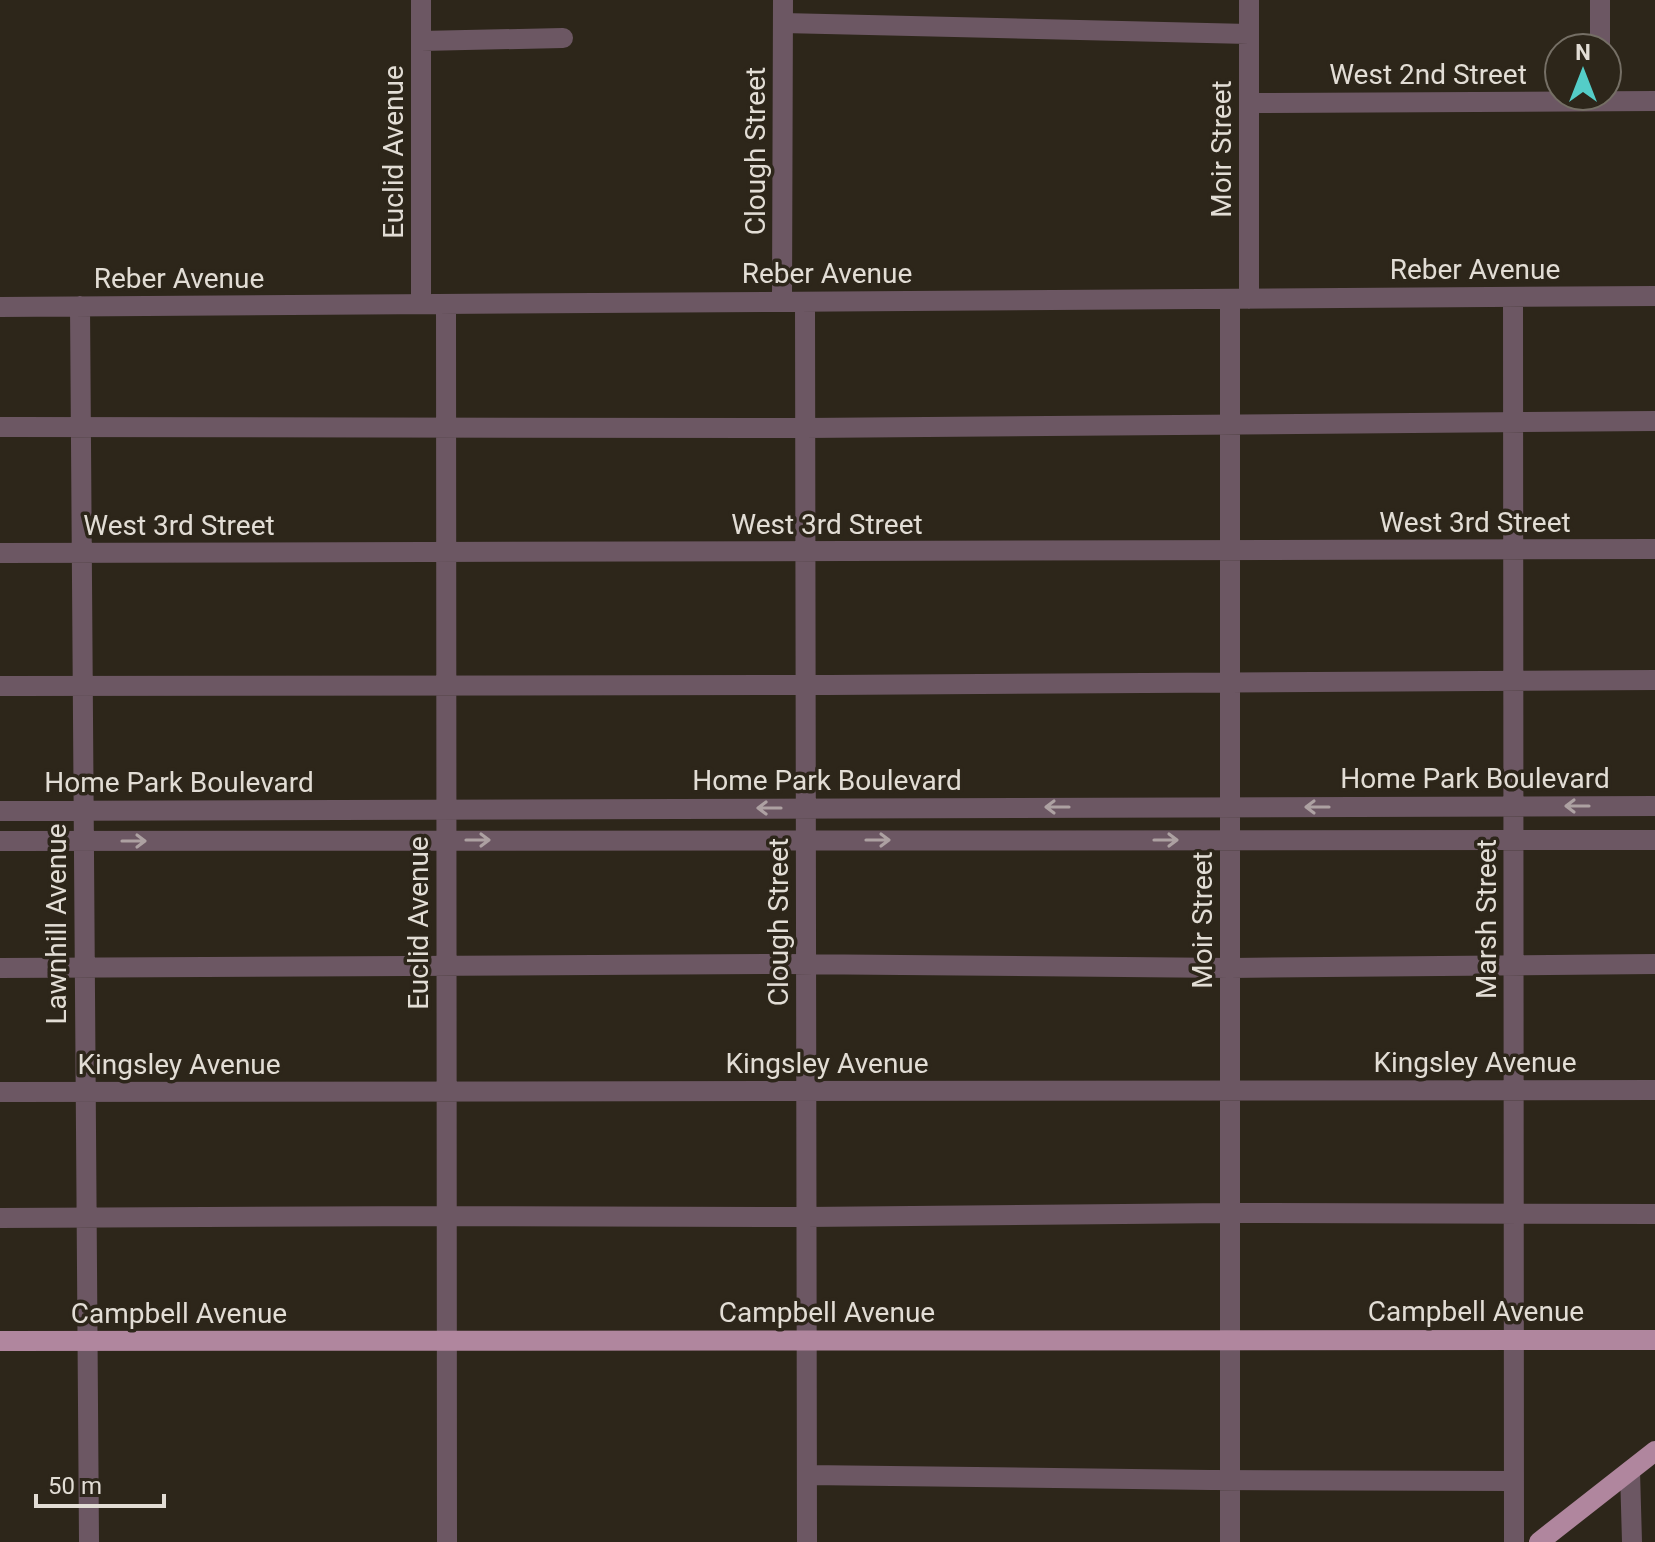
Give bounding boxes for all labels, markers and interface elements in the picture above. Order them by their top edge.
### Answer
north arrow [1543,32,1623,112]
text: N [1575,40,1591,65]
street label: West 2nd Street [1329,58,1527,91]
street label: Euclid Avenue [377,65,410,239]
street label: Clough Street [739,67,772,235]
street label: Moir Street [1205,80,1238,218]
street label: Reber Avenue [1390,253,1560,286]
street label: Reber Avenue [742,257,912,290]
street label: Reber Avenue [94,262,264,295]
street label: West 3rd Street [1379,506,1571,539]
street label: West 3rd Street [731,508,923,541]
street label: West 3rd Street [83,509,275,542]
street label: Home Park Boulevard [1340,762,1610,795]
street label: Home Park Boulevard [692,764,962,797]
street label: Home Park Boulevard [44,766,314,799]
one-way arrow [1564,798,1591,814]
one-way arrow [1044,799,1071,815]
one-way arrow [1304,799,1331,815]
one-way arrow [756,800,783,816]
street label: Lawnhill Avenue [40,823,73,1025]
one-way arrow [464,832,491,848]
one-way arrow [864,832,891,848]
one-way arrow [1152,832,1179,848]
one-way arrow [120,833,147,849]
street label: Euclid Avenue [402,836,435,1010]
street label: Clough Street [762,838,795,1006]
street label: Marsh Street [1470,839,1503,999]
street label: Moir Street [1186,851,1219,989]
street label: Kingsley Avenue [1373,1046,1577,1079]
street label: Kingsley Avenue [725,1047,929,1080]
street label: Kingsley Avenue [77,1048,281,1081]
street label: Campbell Avenue [1368,1295,1584,1328]
street label: Campbell Avenue [719,1296,935,1329]
street label: Campbell Avenue [71,1297,287,1330]
scale bar [36,1458,164,1508]
text: 50 m [48,1472,102,1500]

